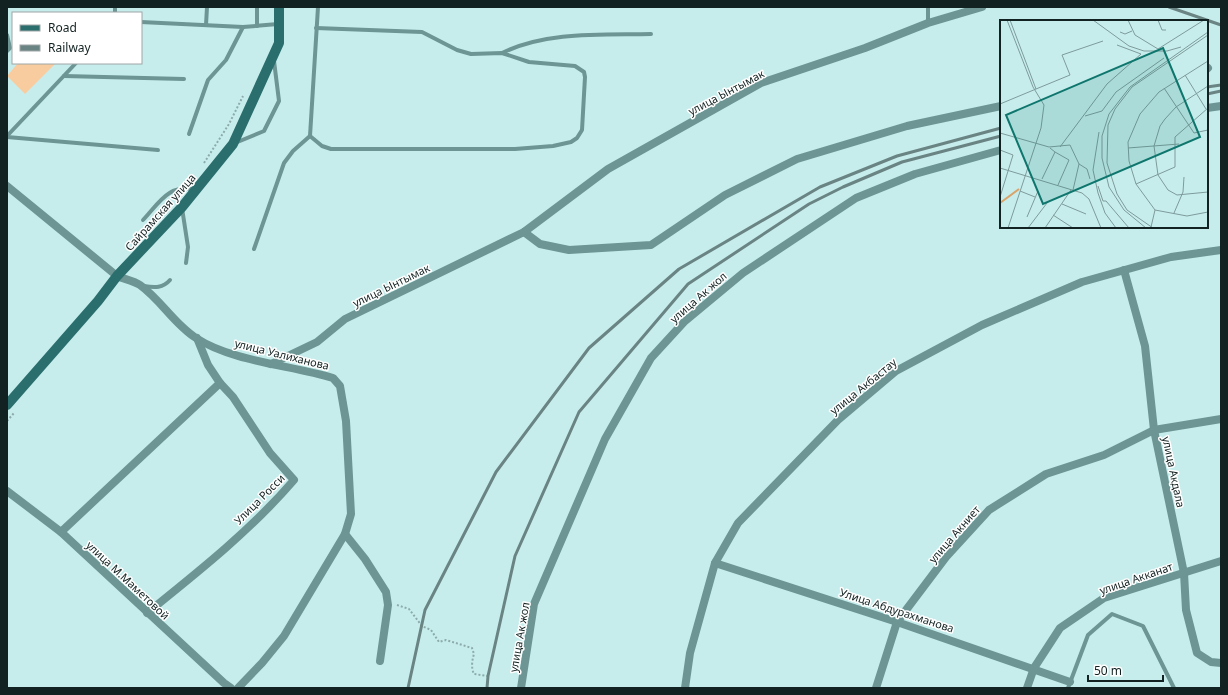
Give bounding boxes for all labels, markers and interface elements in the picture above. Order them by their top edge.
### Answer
legend [12,12,142,64]
text: Road [48,19,77,36]
inset map [1000,20,1208,228]
text: Railway [48,39,92,56]
street label: улица Ынтымак [685,66,767,118]
street label: Сайрамская улица [121,170,199,254]
street label: улица Ынтымак [350,260,432,310]
street label: улица Ак жол [666,268,730,326]
street label: улица Уалиханова [233,335,331,373]
street label: улица Акбастау [827,354,900,418]
street label: улица Акдала [1159,435,1189,509]
street label: Улица Росси [230,470,288,528]
street label: улица Акниет [925,502,983,566]
street label: улица М.Маметовой [83,537,173,623]
street label: улица Акканат [1097,558,1175,598]
street label: Улица Абдурахманова [838,584,956,636]
street label: улица Ак жол [505,601,533,673]
scale bar [1088,657,1163,683]
text: 50 m [1094,662,1122,679]

